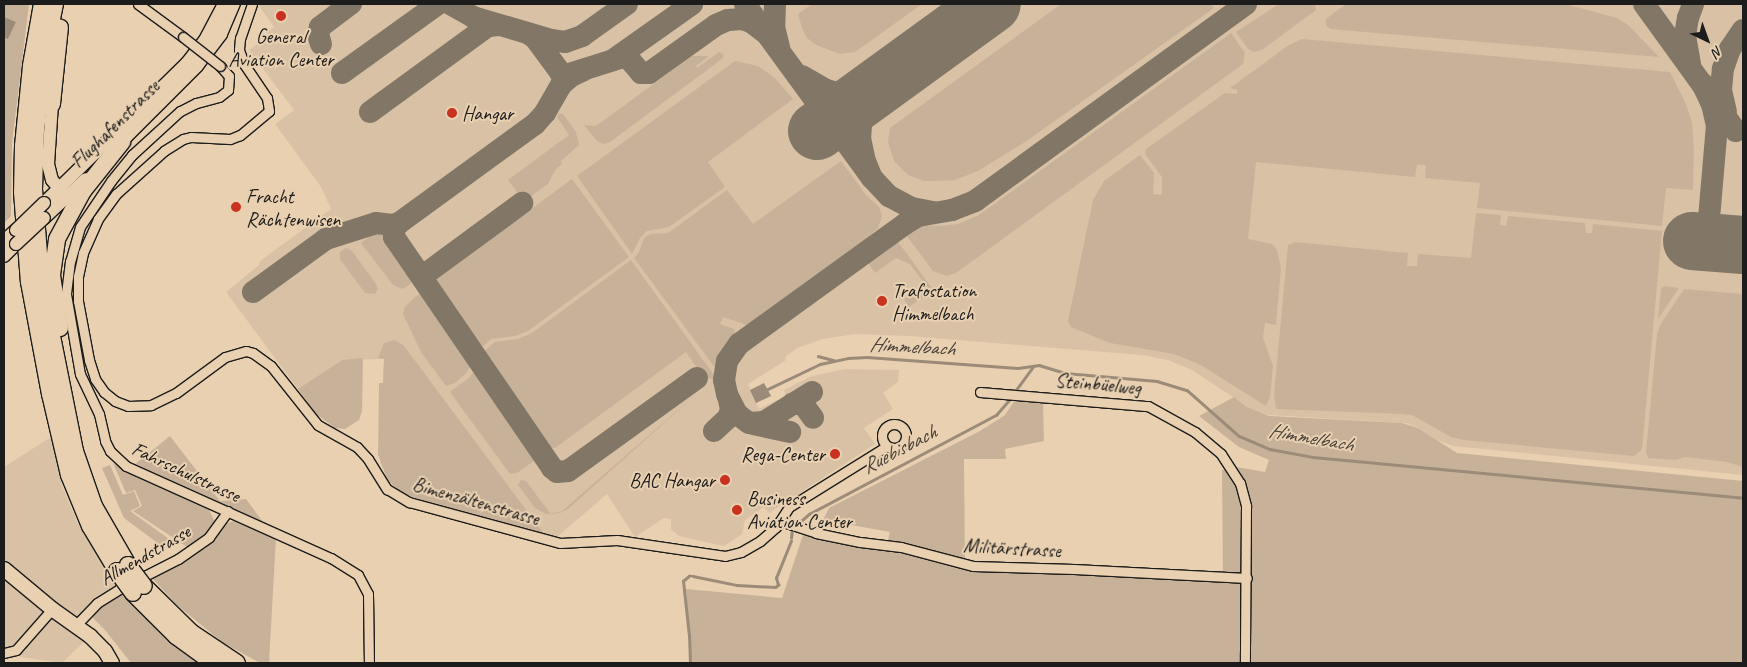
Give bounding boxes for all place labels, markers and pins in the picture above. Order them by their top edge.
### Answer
marker: General Aviation Center [275,10,287,22]
place label: General Aviation Center [228,24,334,71]
place label: Hangar [462,101,513,125]
marker: Hangar [446,107,458,119]
place label: Fracht Rächtenwisen [246,184,340,231]
marker: Fracht Rächtenwisen [230,201,242,213]
place label: Trafostation Himmelbach [892,278,976,325]
marker: Trafostation Himmelbach [876,295,888,307]
place label: Rega-Center [741,442,825,466]
marker: Rega-Center [829,448,841,460]
place label: BAC Hangar [629,468,715,492]
marker: BAC Hangar [719,474,731,486]
place label: Business Aviation Center [747,486,852,533]
marker: Business Aviation Center [731,504,743,516]

